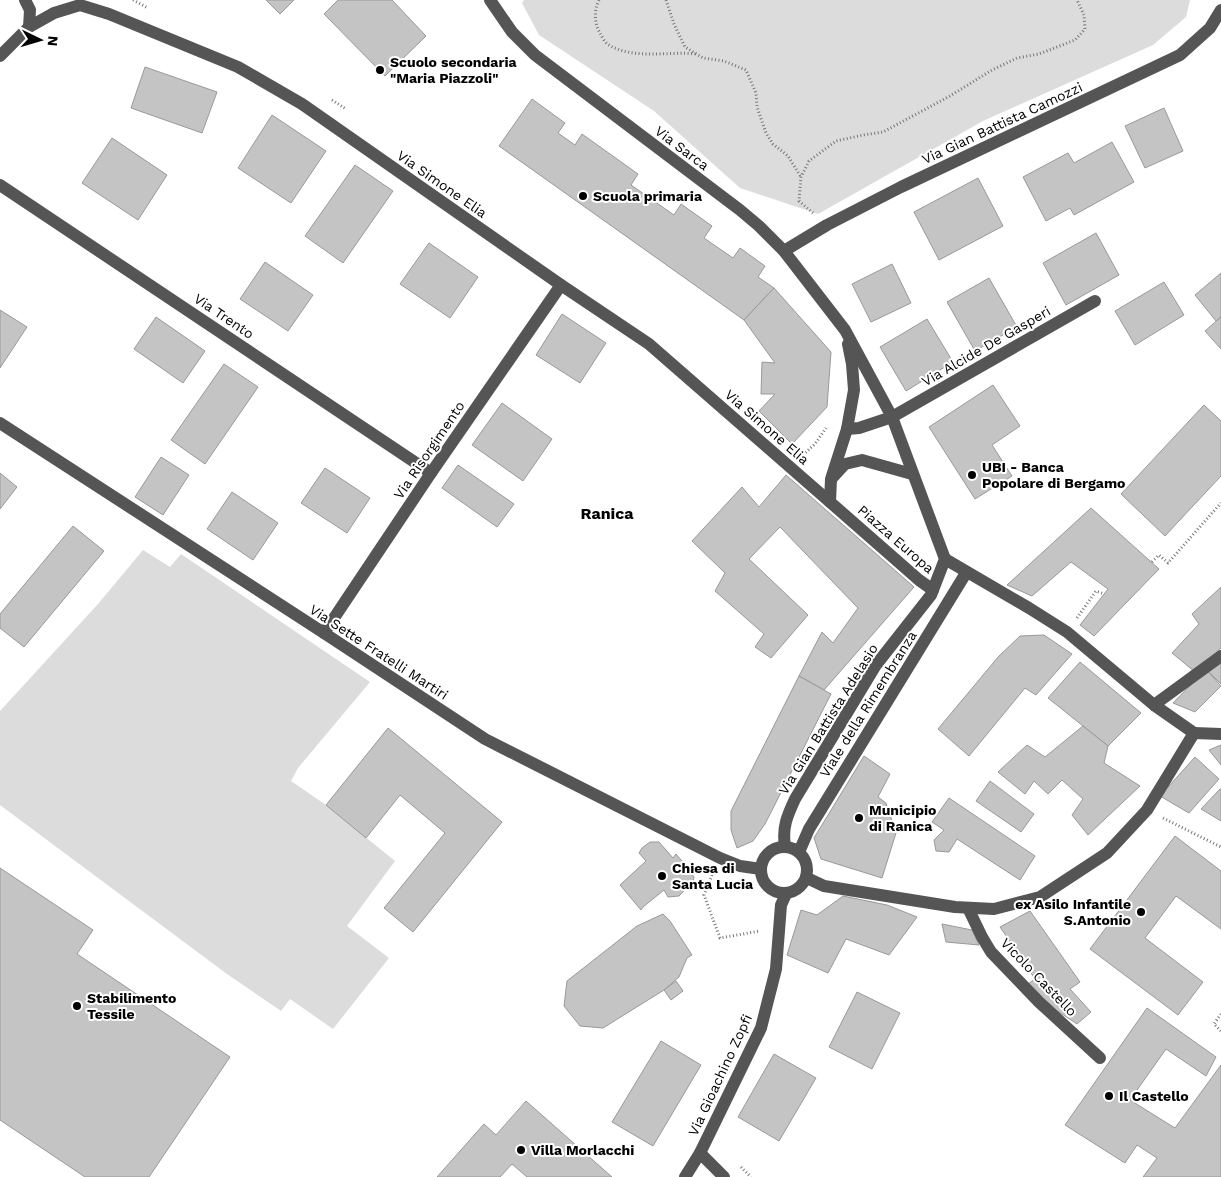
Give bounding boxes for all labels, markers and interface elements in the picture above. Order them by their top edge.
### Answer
north arrow [15,15,65,65]
text: N [45,35,61,47]
place label: Scuolo secondaria "Maria Piazzoli" [390,54,517,86]
marker: Scuolo secondaria "Maria Piazzoli" [374,64,386,76]
street label: Via Gian Battista Camozzi [919,79,1085,167]
street label: Via Sarca [652,123,712,173]
street label: Via Simone Elia [394,147,490,221]
place label: Scuola primaria [593,188,703,204]
marker: Scuola primaria [577,190,589,202]
street label: Via Trento [191,290,257,342]
street label: Via Alcide De Gasperi [919,303,1053,389]
street label: Via Simone Elia [722,386,812,468]
street label: Via Risorgimento [390,398,468,502]
place label: UBI - Banca Popolare di Bergamo [982,459,1125,491]
marker: UBI - Banca Popolare di Bergamo [966,469,978,481]
street label: Piazza Europa [855,502,937,576]
district label: Ranica [580,504,634,523]
street label: Via Sette Fratelli Martiri [307,601,451,703]
street label: Viale della Rimembranza [816,628,920,780]
street label: Via Gian Battista Adelasio [775,641,881,797]
place label: Municipio di Ranica [869,802,936,834]
marker: Municipio di Ranica [853,812,865,824]
place label: Chiesa di Santa Lucia [672,860,754,892]
marker: Chiesa di Santa Lucia [656,870,668,882]
place label: ex Asilo Infantile S.Antonio [1015,896,1131,928]
marker: ex Asilo Infantile S.Antonio [1135,906,1147,918]
street label: Vicolo Castello [998,935,1080,1019]
place label: Stabilimento Tessile [87,990,176,1022]
marker: Stabilimento Tessile [71,1000,83,1012]
street label: Via Gioachino Zopfi [685,1012,755,1138]
place label: Il Castello [1119,1088,1189,1104]
marker: Il Castello [1103,1090,1115,1102]
place label: Villa Morlacchi [531,1142,634,1158]
marker: Villa Morlacchi [515,1144,527,1156]

